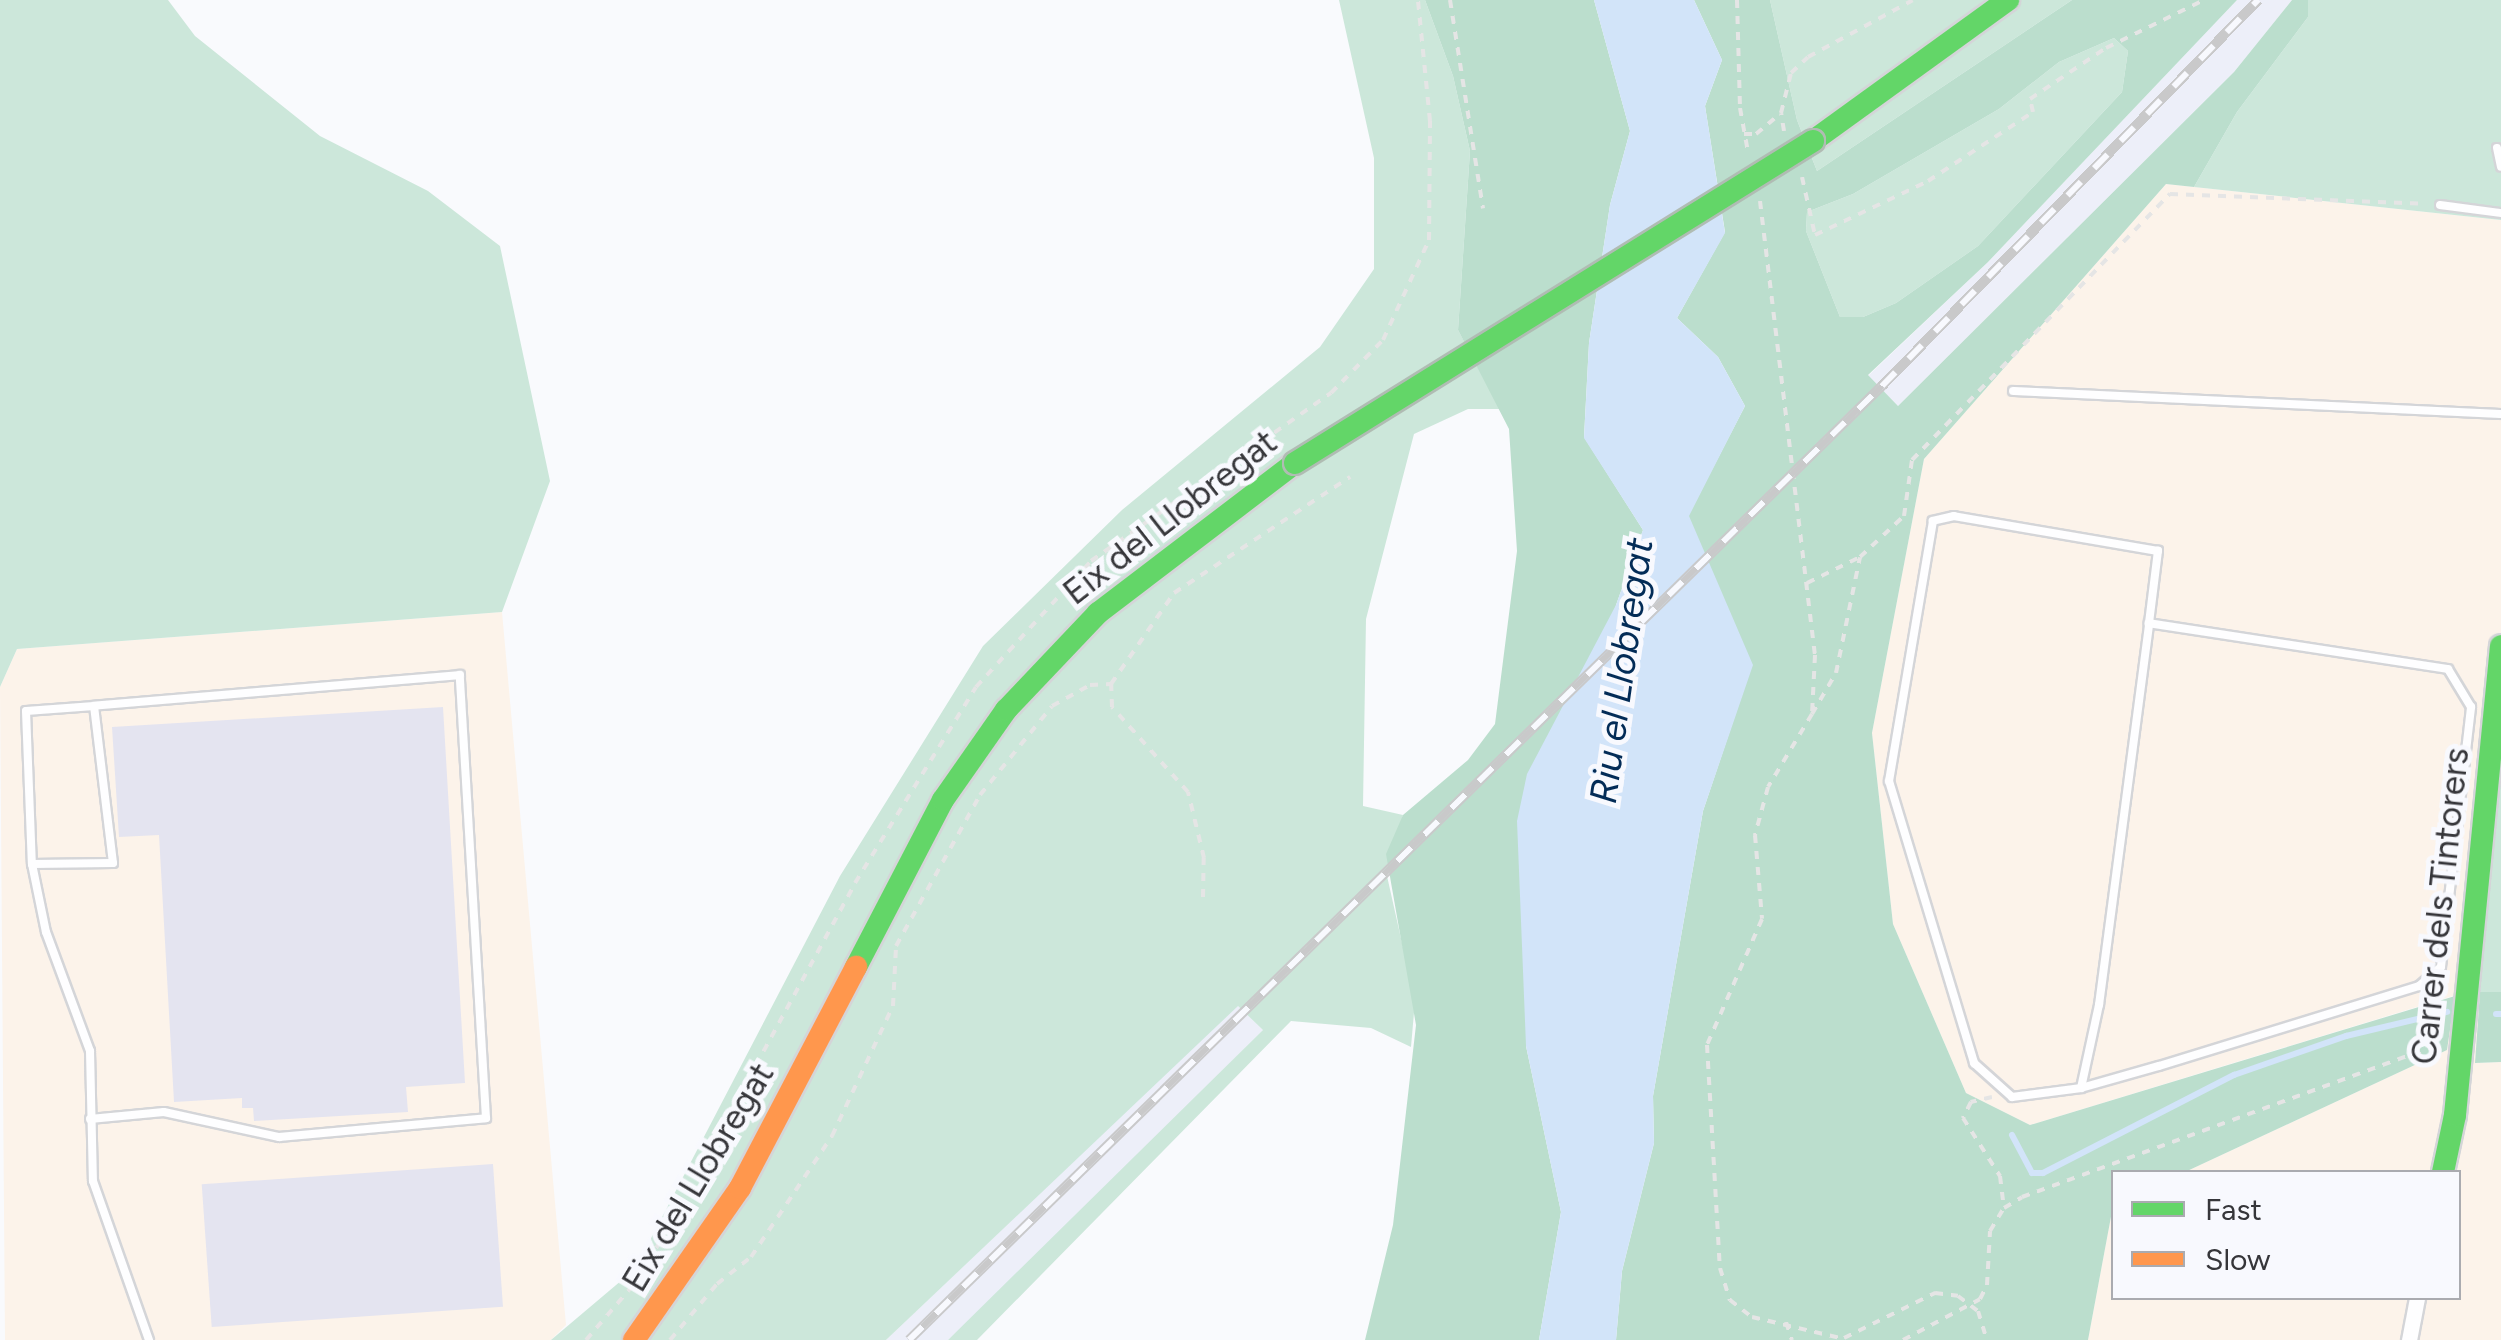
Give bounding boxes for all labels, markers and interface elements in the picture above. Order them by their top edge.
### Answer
street label: Eix del Llobregat [1055,421,1285,613]
water label: Riu el Llobregat [1581,535,1663,807]
street label: Carrer dels Tintorers [2402,746,2478,1066]
street label: Eix del Llobregat [613,1055,783,1299]
legend [2111,1170,2461,1300]
text: Fast [2205,1191,2262,1228]
text: Slow [2205,1241,2271,1278]

